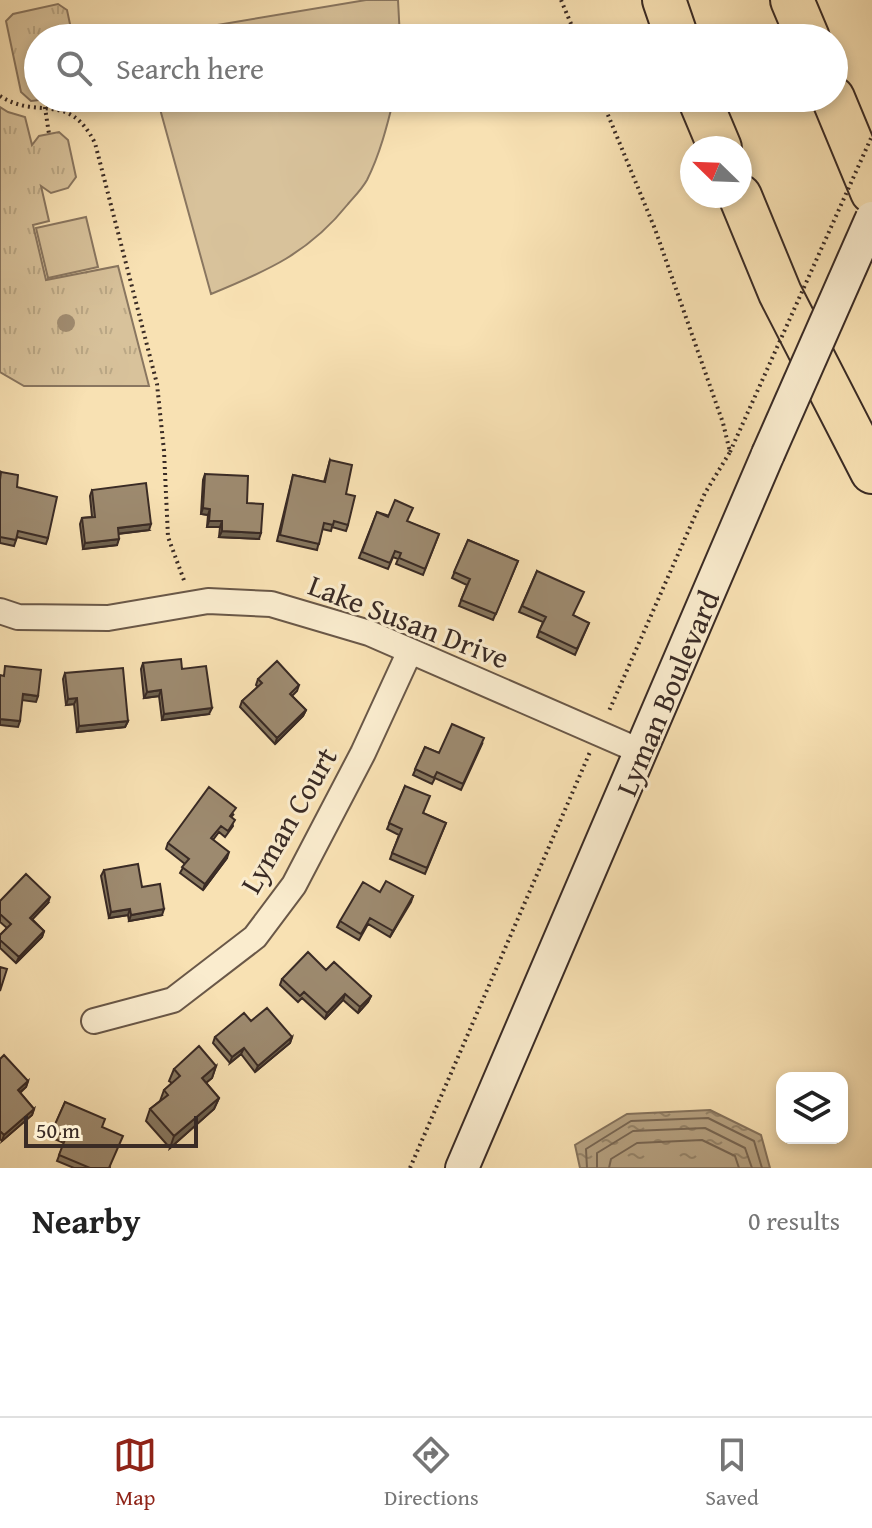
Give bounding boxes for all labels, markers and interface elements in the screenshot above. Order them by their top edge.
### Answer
search box [24,24,848,112]
icon: search [52,46,96,90]
text: Search here [116,46,264,90]
north arrow [680,136,752,208]
street label: Lake Susan Drive [302,562,516,680]
street label: Lyman Boulevard [604,583,730,803]
street label: Lyman Court [228,738,348,901]
map controls [776,1072,848,1144]
button: layers [776,1072,848,1144]
scale bar [24,1112,198,1148]
text: 50 m [36,1114,80,1146]
text: Nearby [32,1196,141,1245]
text: 0 results [748,1201,840,1240]
tab: Map [113,1433,157,1513]
tab: Directions [384,1433,479,1513]
tab: Saved [705,1433,759,1513]

